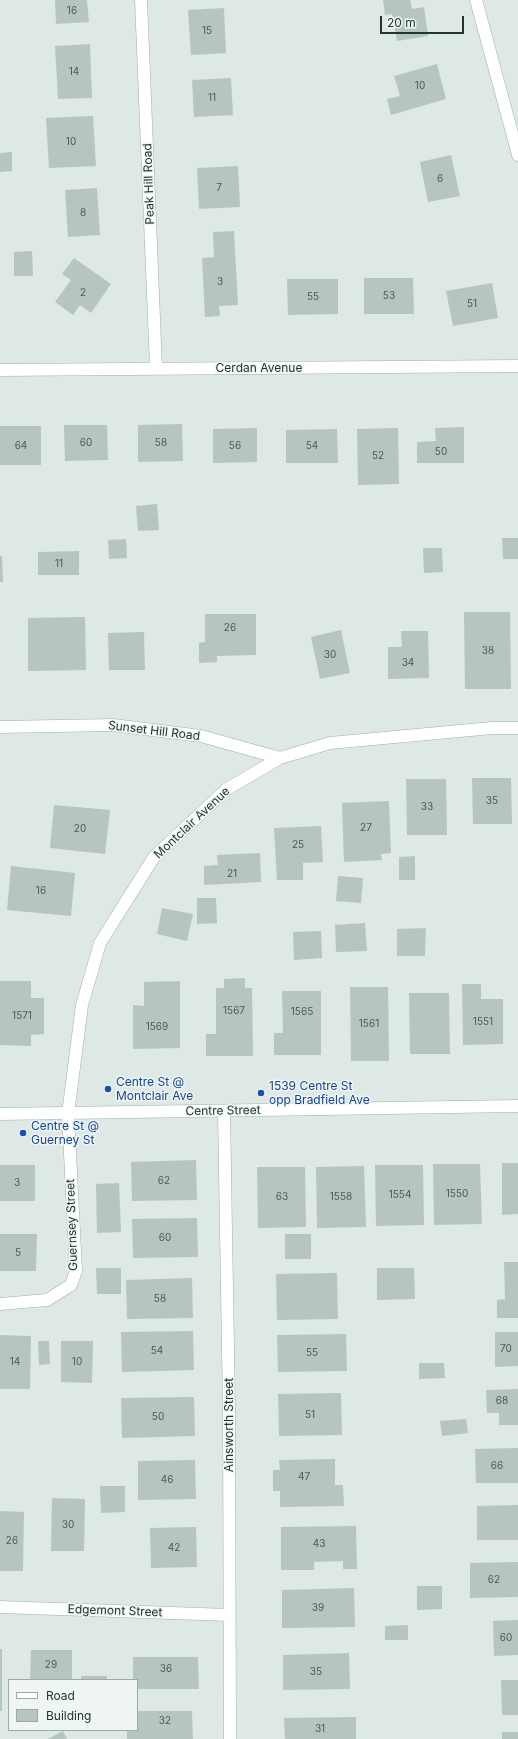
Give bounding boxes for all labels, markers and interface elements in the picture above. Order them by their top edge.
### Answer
house number: 16 [67,5,77,17]
scale bar [382,8,466,34]
text: 20 m [387,15,416,30]
house number: 15 [202,25,212,37]
house number: 14 [69,66,79,78]
house number: 10 [415,80,425,92]
house number: 11 [208,92,216,104]
house number: 10 [66,136,76,148]
street label: Peak Hill Road [140,143,158,225]
house number: 6 [437,173,443,185]
house number: 7 [216,182,222,194]
house number: 8 [80,207,86,219]
house number: 3 [217,276,223,288]
house number: 2 [80,287,86,299]
house number: 53 [383,290,395,302]
house number: 55 [307,291,319,303]
house number: 51 [467,298,477,310]
street label: Cerdan Avenue [216,361,302,375]
house number: 60 [80,437,92,449]
house number: 58 [155,437,167,449]
house number: 64 [15,440,27,452]
house number: 56 [229,440,241,452]
house number: 54 [306,440,318,452]
house number: 50 [435,446,447,458]
house number: 52 [372,450,384,462]
house number: 11 [55,558,63,570]
house number: 26 [224,622,236,634]
house number: 38 [482,645,494,657]
house number: 30 [324,649,336,661]
house number: 34 [402,657,414,669]
street label: Sunset Hill Road [107,718,201,744]
street label: Montclair Avenue [151,784,233,862]
house number: 35 [486,795,498,807]
house number: 33 [421,801,433,813]
house number: 27 [360,822,372,834]
house number: 20 [74,823,86,835]
house number: 25 [292,839,304,851]
house number: 21 [227,868,237,880]
house number: 16 [36,885,46,897]
house number: 1567 [223,1005,245,1017]
house number: 1565 [291,1006,313,1018]
house number: 1571 [12,1010,32,1022]
house number: 1551 [473,1016,493,1028]
house number: 1561 [359,1018,379,1030]
house number: 1569 [146,1021,168,1033]
place label: Centre St @ Montclair Ave [116,1075,193,1103]
place label: 1539 Centre St opp Bradfield Ave [269,1079,370,1107]
marker: Centre St @ Montclair Ave [103,1084,113,1094]
marker: 1539 Centre St opp Bradfield Ave [256,1088,266,1098]
street label: Centre Street [185,1103,261,1119]
place label: Centre St @ Guerney St [31,1119,99,1147]
marker: Centre St @ Guerney St [18,1128,28,1138]
house number: 62 [158,1175,170,1187]
house number: 3 [14,1177,20,1189]
street label: Guernsey Street [63,1179,81,1271]
house number: 1550 [446,1188,468,1200]
house number: 1554 [389,1189,411,1201]
house number: 63 [276,1191,288,1203]
house number: 1558 [330,1191,352,1203]
house number: 60 [159,1232,171,1244]
house number: 5 [15,1247,21,1259]
house number: 58 [154,1293,166,1305]
house number: 70 [500,1343,512,1355]
house number: 54 [151,1345,163,1357]
house number: 55 [306,1347,318,1359]
house number: 14 [10,1356,20,1368]
house number: 10 [72,1356,82,1368]
street label: Ainsworth Street [222,1378,236,1472]
house number: 68 [496,1395,508,1407]
house number: 51 [305,1409,315,1421]
house number: 50 [152,1411,164,1423]
house number: 66 [491,1460,503,1472]
house number: 47 [298,1471,310,1483]
house number: 46 [161,1474,173,1486]
house number: 30 [62,1519,74,1531]
house number: 26 [6,1535,18,1547]
house number: 43 [313,1538,325,1550]
house number: 42 [168,1542,180,1554]
house number: 62 [488,1574,500,1586]
street label: Edgemont Street [67,1602,163,1620]
house number: 39 [312,1602,324,1614]
house number: 60 [500,1632,512,1644]
house number: 29 [45,1659,57,1671]
house number: 36 [160,1663,172,1675]
house number: 35 [310,1666,322,1678]
legend [8,1679,138,1731]
text: Road [46,1688,75,1703]
text: Building [46,1708,91,1723]
house number: 32 [159,1715,171,1727]
house number: 31 [315,1723,325,1735]

